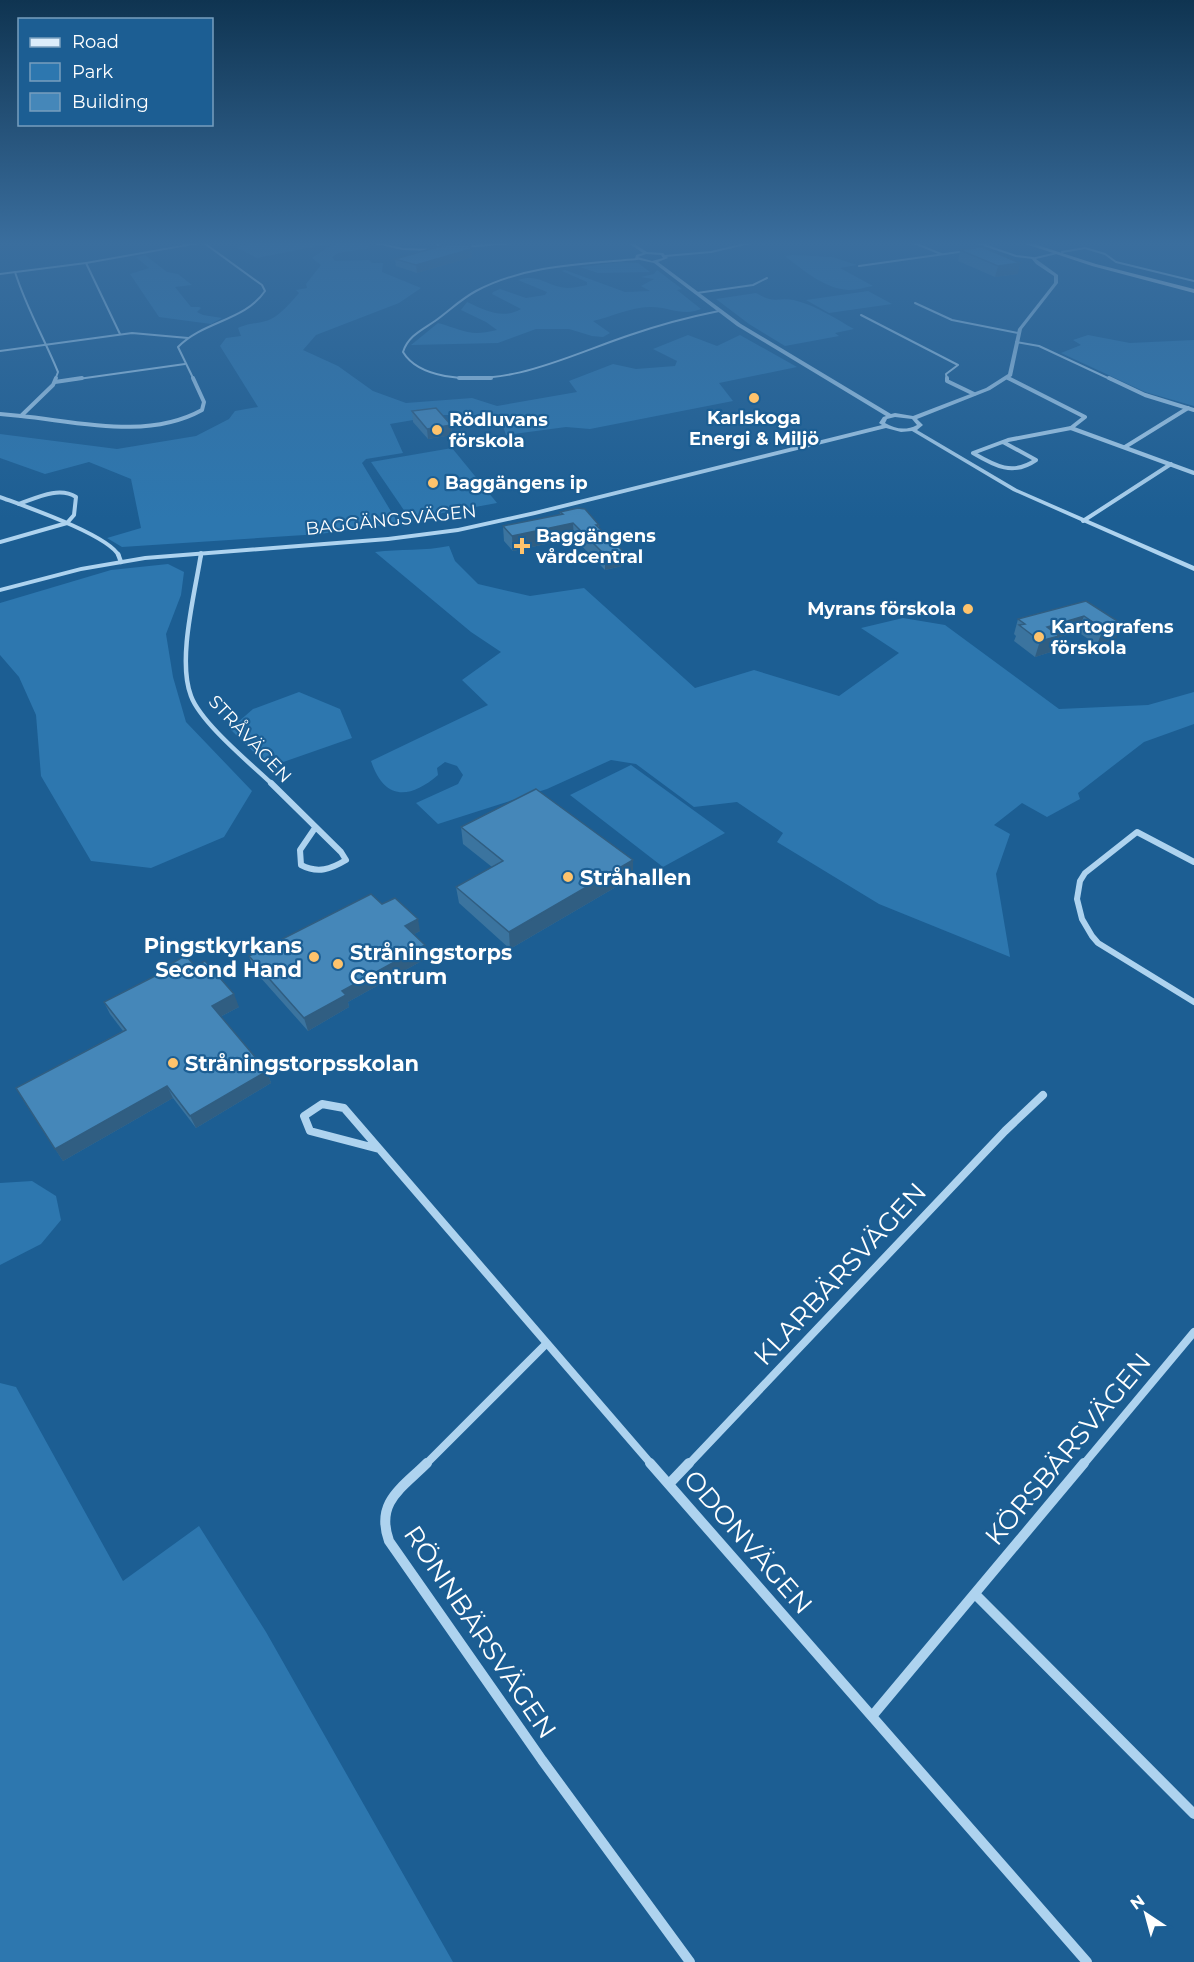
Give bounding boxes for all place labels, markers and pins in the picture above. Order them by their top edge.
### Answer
marker: Karlskoga Energi & Miljö [747,391,761,405]
place label: Karlskoga Energi & Miljö [689,407,819,450]
place label: Rödluvans förskola [449,409,548,452]
marker: Rödluvans förskola [430,423,444,437]
place label: Baggängens ip [445,472,588,494]
marker: Baggängens ip [426,476,440,490]
place label: Baggängens vårdcentral [535,525,656,568]
marker: Baggängens vårdcentral [513,537,531,555]
place label: Myrans förskola [807,598,956,620]
marker: Myrans förskola [961,602,975,616]
place label: Kartografens förskola [1051,616,1174,659]
marker: Kartografens förskola [1032,630,1046,644]
place label: Stråhallen [580,865,692,890]
marker: Stråhallen [561,870,575,884]
place label: Pingstkyrkans Second Hand [144,933,302,982]
place label: Stråningstorps Centrum [350,940,512,989]
marker: Pingstkyrkans Second Hand [307,950,321,964]
marker: Stråningstorps Centrum [331,957,345,971]
place label: Stråningstorpsskolan [185,1051,419,1076]
marker: Stråningstorpsskolan [166,1056,180,1070]

